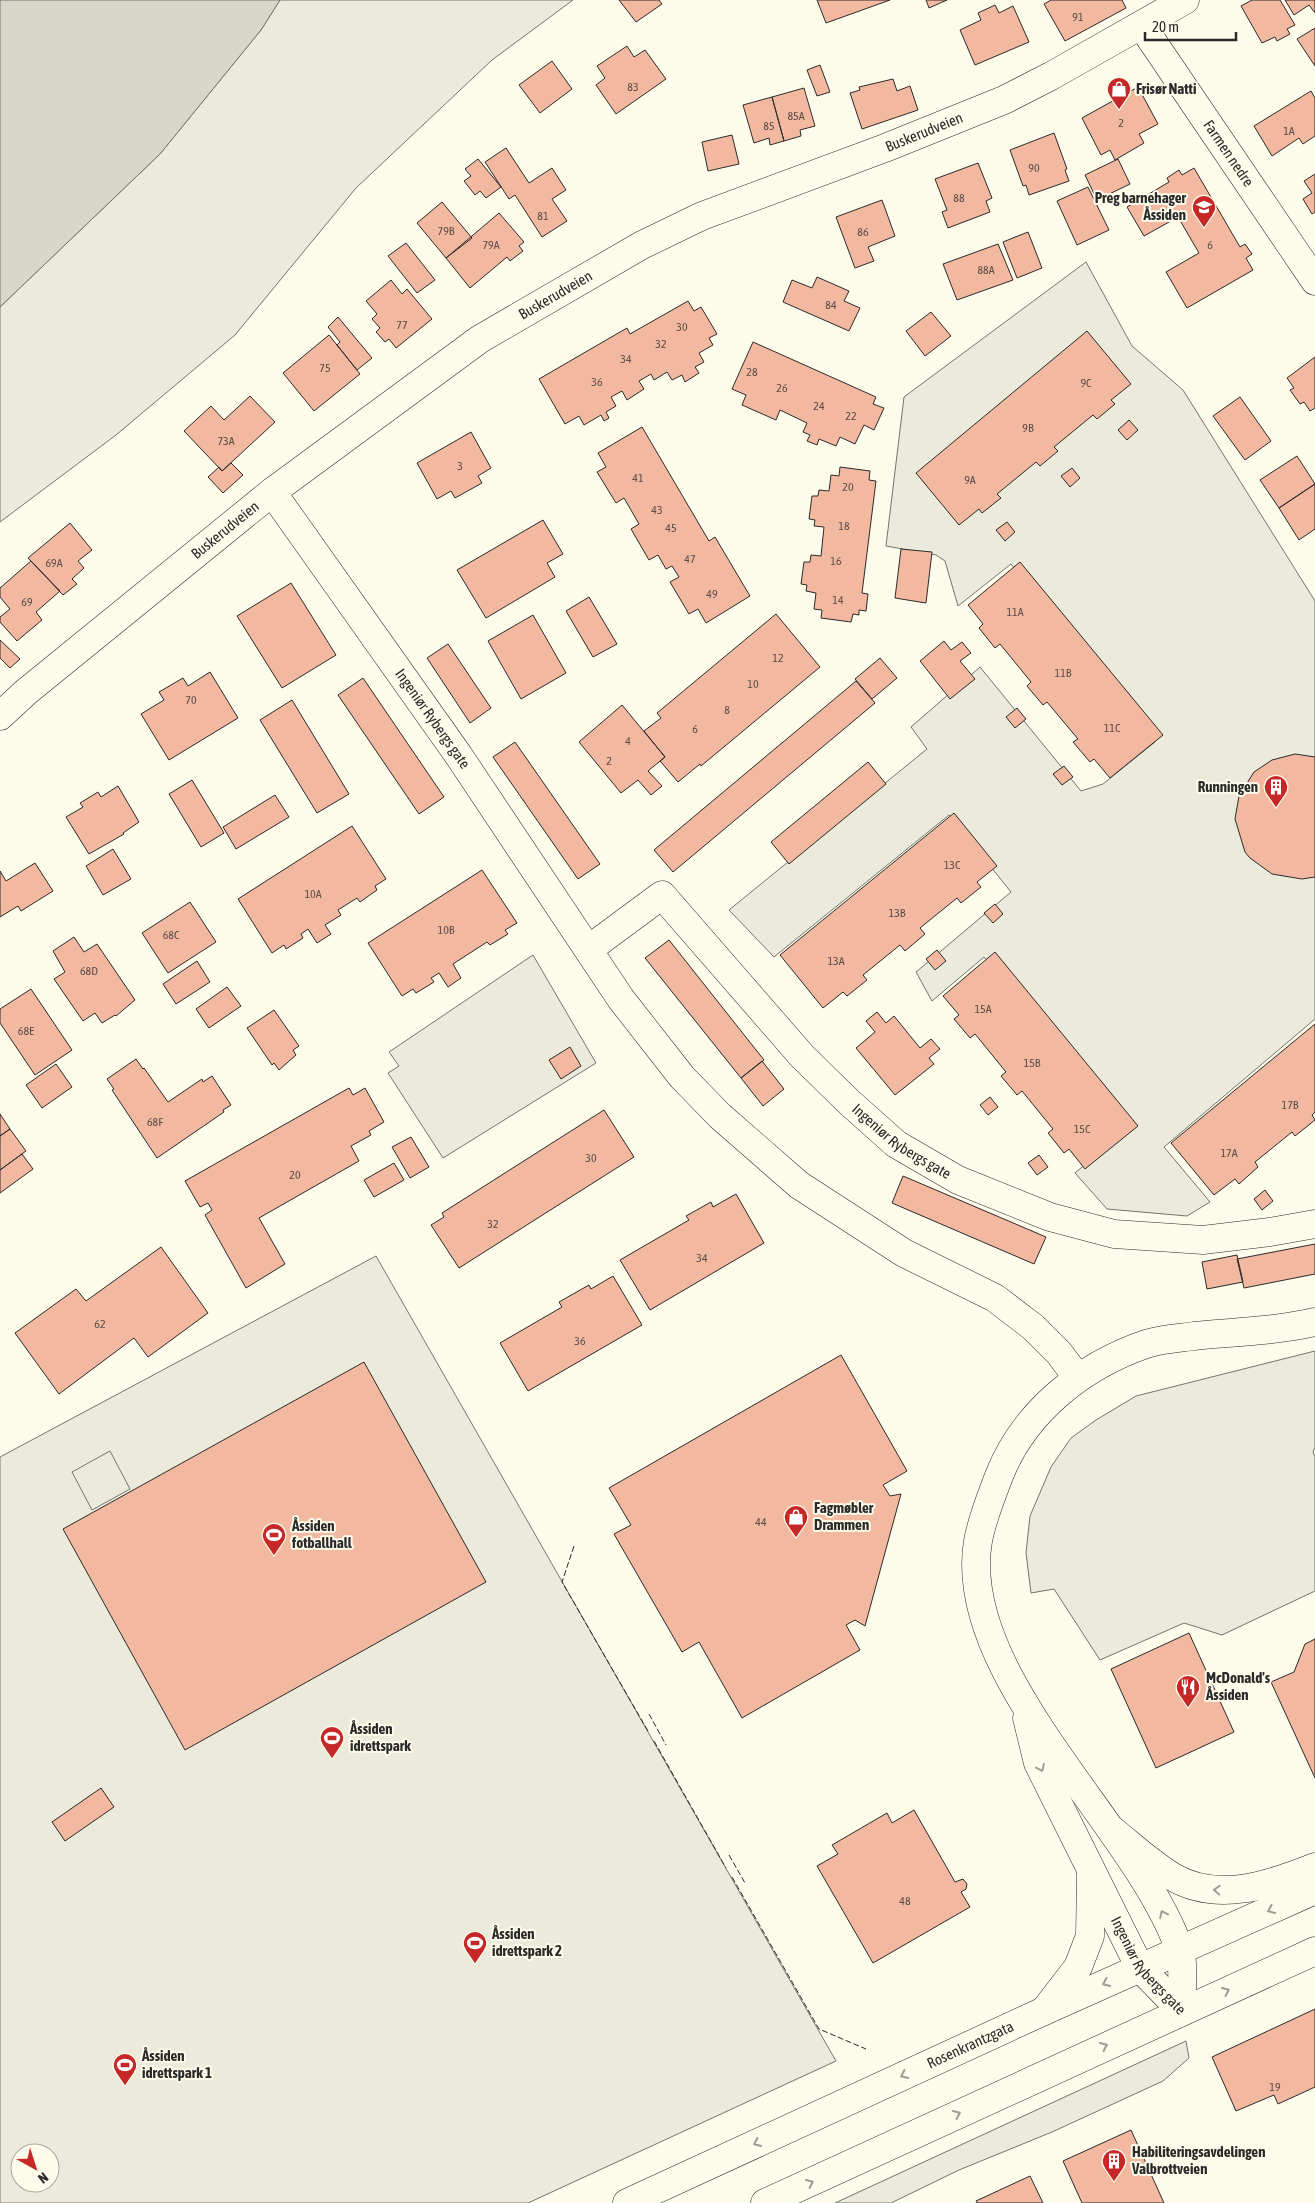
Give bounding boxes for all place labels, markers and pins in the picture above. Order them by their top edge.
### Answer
shop icon: Frisør Natti [1106,76,1132,110]
place label: Frisør Natti [1136,80,1196,97]
place label: Preg barnehager Åssiden [1095,189,1187,223]
school or university icon: Preg barnehager Åssiden [1191,194,1217,228]
building icon: Runningen [1263,774,1289,808]
place label: Runningen [1198,778,1258,795]
place label: Fagmøbler Drammen [814,1499,874,1533]
shop icon: Fagmøbler Drammen [783,1504,809,1538]
place label: Åssiden fotballhall [291,1517,353,1551]
sports icon: Åssiden fotballhall [261,1522,287,1556]
place label: McDonald's Åssiden [1205,1669,1271,1703]
restaurant icon: McDonald's Åssiden [1175,1674,1201,1708]
place label: Åssiden idrettspark [349,1720,411,1754]
sports icon: Åssiden idrettspark [319,1725,345,1759]
place label: Åssiden idrettspark 2 [491,1925,562,1959]
sports icon: Åssiden idrettspark 2 [462,1930,488,1964]
place label: Åssiden idrettspark 1 [141,2047,212,2081]
sports icon: Åssiden idrettspark 1 [112,2052,138,2086]
place label: Habiliteringsavdelingen Valbrottveien [1131,2143,1265,2177]
building icon: Habiliteringsavdelingen Valbrottveien [1101,2148,1127,2182]

